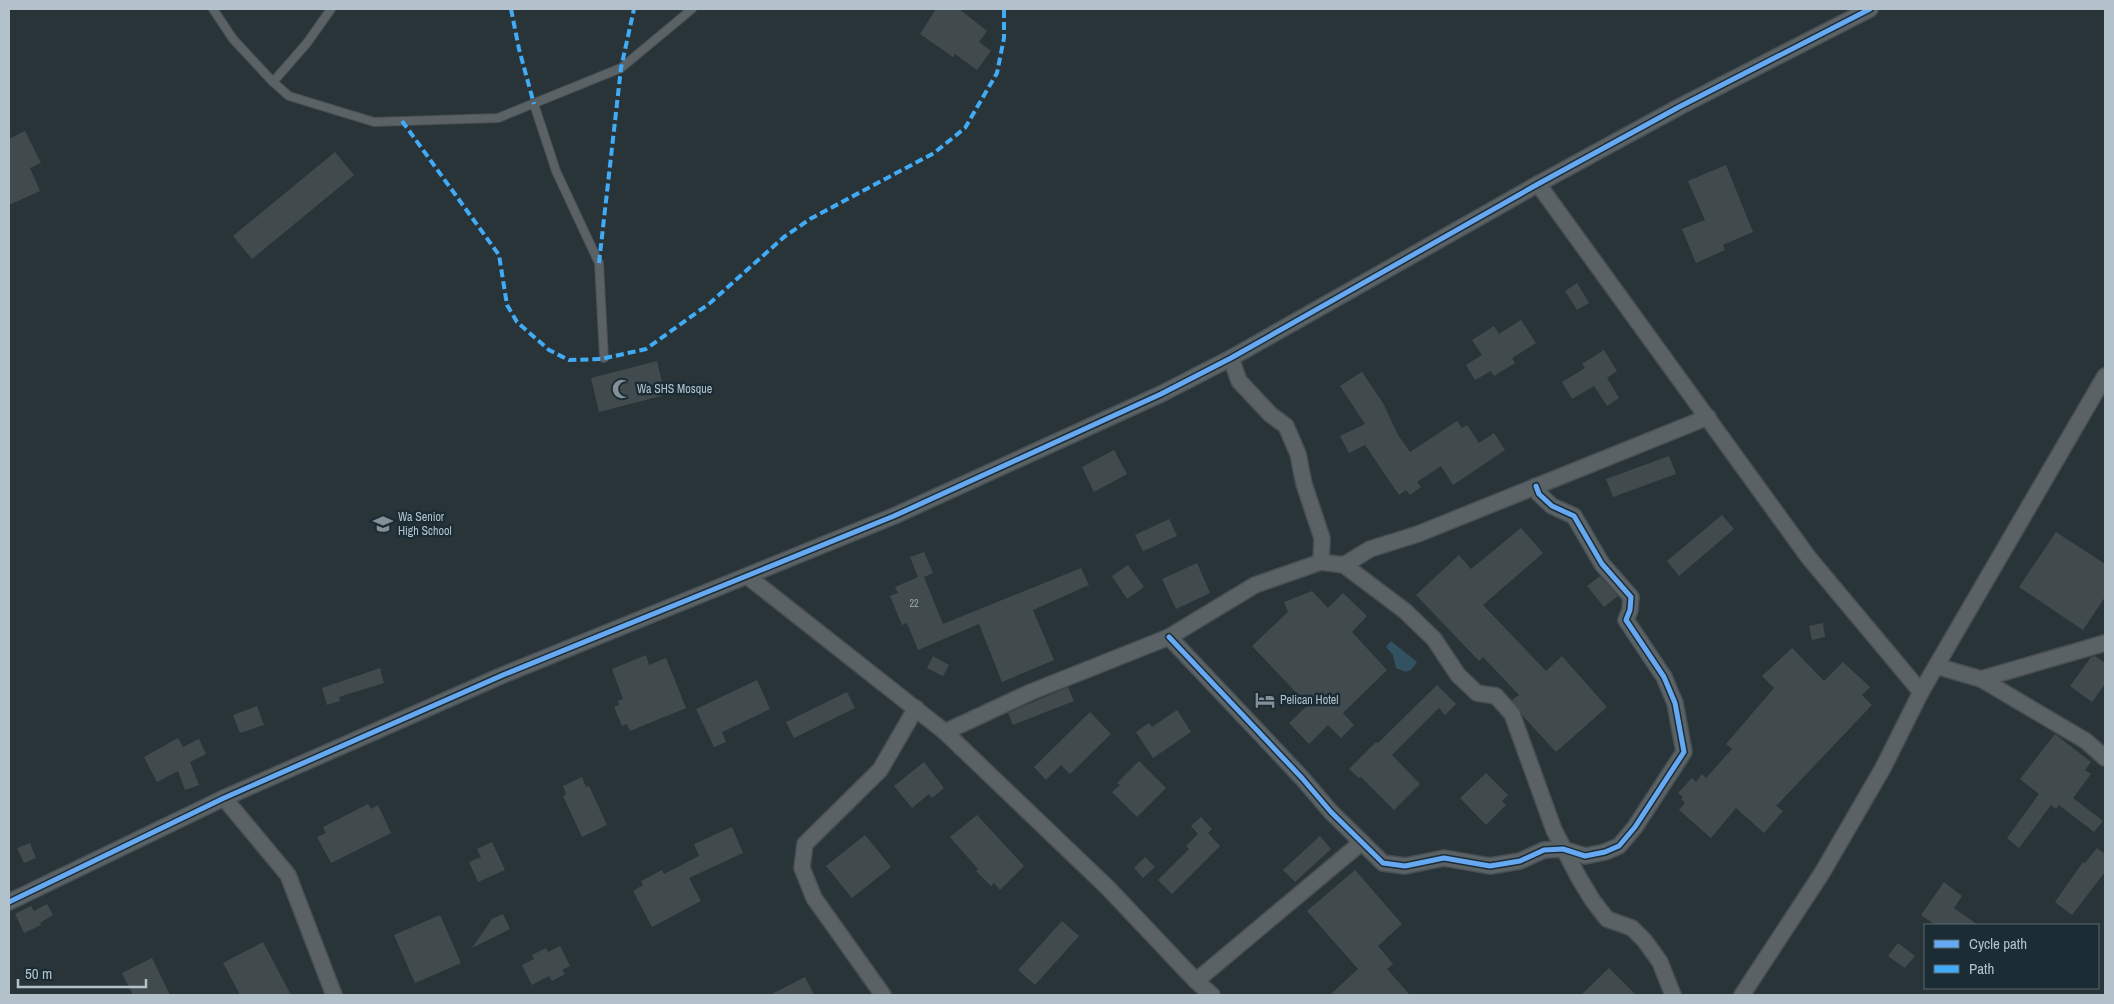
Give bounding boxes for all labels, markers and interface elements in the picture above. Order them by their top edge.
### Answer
mosque icon: Wa SHS Mosque [611,378,633,400]
place label: Wa SHS Mosque [637,381,712,397]
place label: Wa Senior High School [398,509,452,539]
school or university icon: Wa Senior High School [372,513,394,535]
house number: 22 [909,597,919,610]
hotel icon: Pelican Hotel [1254,689,1276,711]
place label: Pelican Hotel [1280,692,1339,708]
legend [1924,924,2099,989]
text: Cycle path [1969,933,2027,954]
scale bar [18,956,145,988]
text: Path [1969,958,1994,979]
text: 50 m [25,963,52,984]

